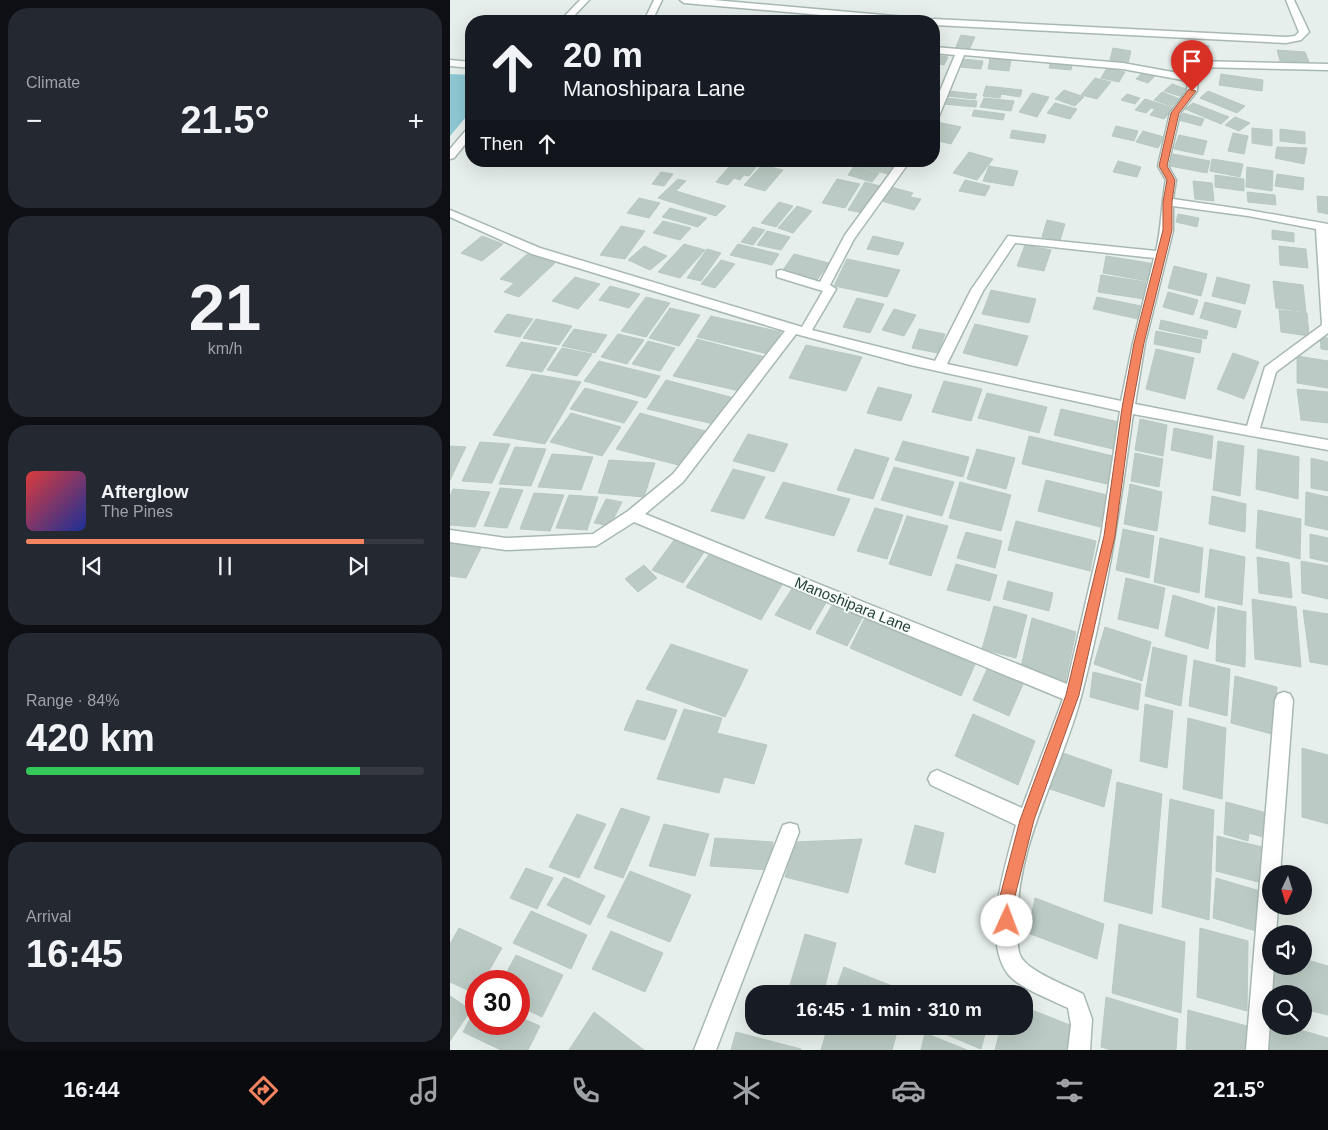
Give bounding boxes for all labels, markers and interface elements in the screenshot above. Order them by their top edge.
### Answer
icon: ahead [480,35,545,100]
text: 20 m [563,35,643,74]
pin [1171,40,1213,91]
icon: arrive [1178,47,1206,75]
text: Climate [26,74,80,91]
text: Manoshipara Lane [563,76,745,101]
text: 21.5° [180,99,270,141]
text: − [26,105,42,136]
text: + [408,105,424,136]
icon: ahead [533,130,561,158]
text: Then [480,133,523,154]
text: 21 [189,271,261,344]
text: km/h [208,340,242,357]
text: Afterglow [101,481,189,502]
text: The Pines [101,503,173,520]
icon: previous [78,552,106,580]
icon: pause [211,552,239,580]
icon: next [344,552,372,580]
street label: Manoshipara Lane [792,573,914,636]
text: Range · 84% [26,692,119,709]
text: 420 km [26,717,155,759]
north arrow [1262,865,1312,915]
map controls [1262,865,1312,1035]
position arrow [980,894,1032,946]
text: Arrival [26,908,71,925]
button: sound [1262,925,1312,975]
text: 16:45 [26,933,123,975]
speed limit sign: 30 [465,970,530,1035]
button: search [1262,985,1312,1035]
text: 16:45 · 1 min · 310 m [796,999,982,1020]
icon: directions [246,1073,281,1108]
icon: music [407,1073,442,1108]
icon: phone [568,1073,603,1108]
icon: climate [729,1073,764,1108]
icon: car [891,1073,926,1108]
icon: filters [1052,1073,1087,1108]
text: 16:44 [63,1077,119,1102]
text: 21.5° [1213,1077,1265,1102]

